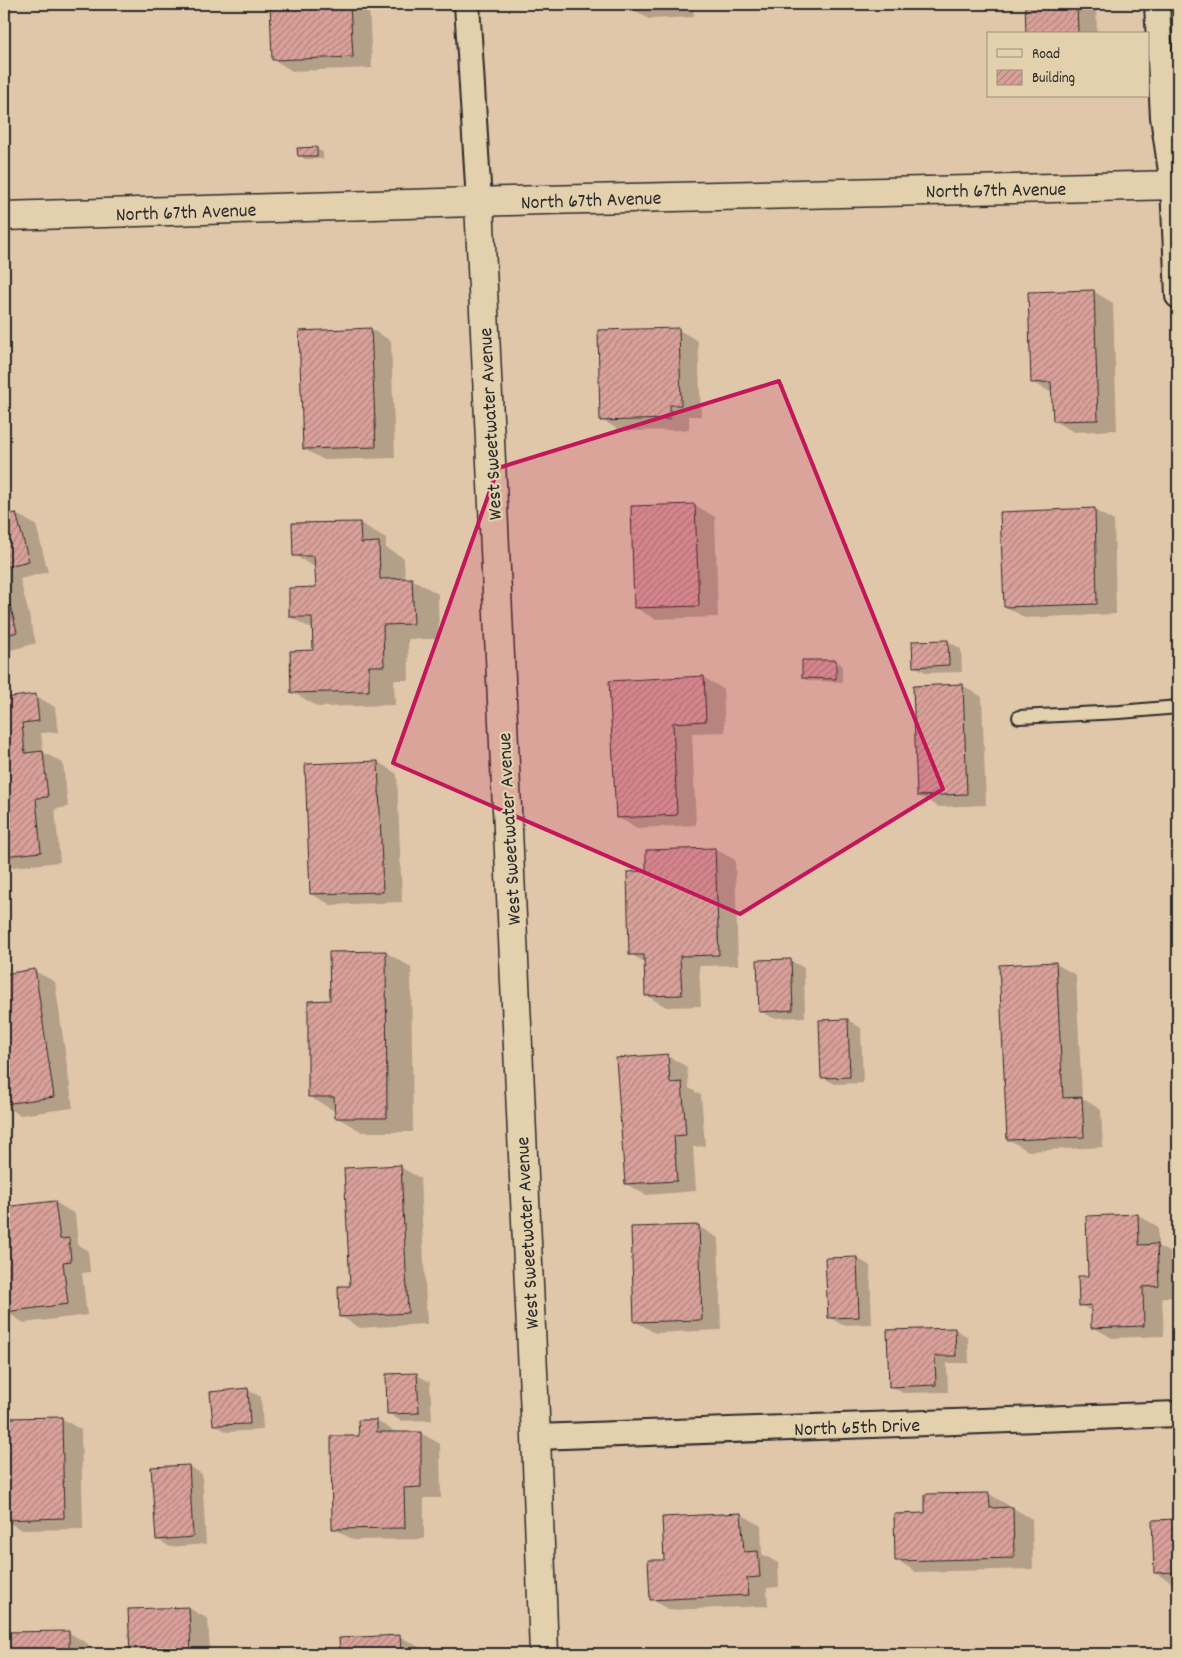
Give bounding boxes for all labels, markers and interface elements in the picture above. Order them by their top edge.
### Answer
legend [987,32,1150,98]
text: Road [1032,44,1060,66]
text: Building [1032,68,1075,90]
street label: North 67th Avenue [926,177,1067,207]
street label: North 67th Avenue [520,186,662,218]
street label: North 67th Avenue [115,198,257,230]
street label: West Sweetwater Avenue [473,327,511,521]
street label: West Sweetwater Avenue [492,732,530,926]
street label: West Sweetwater Avenue [510,1136,548,1330]
street label: North 65th Drive [794,1413,921,1445]

